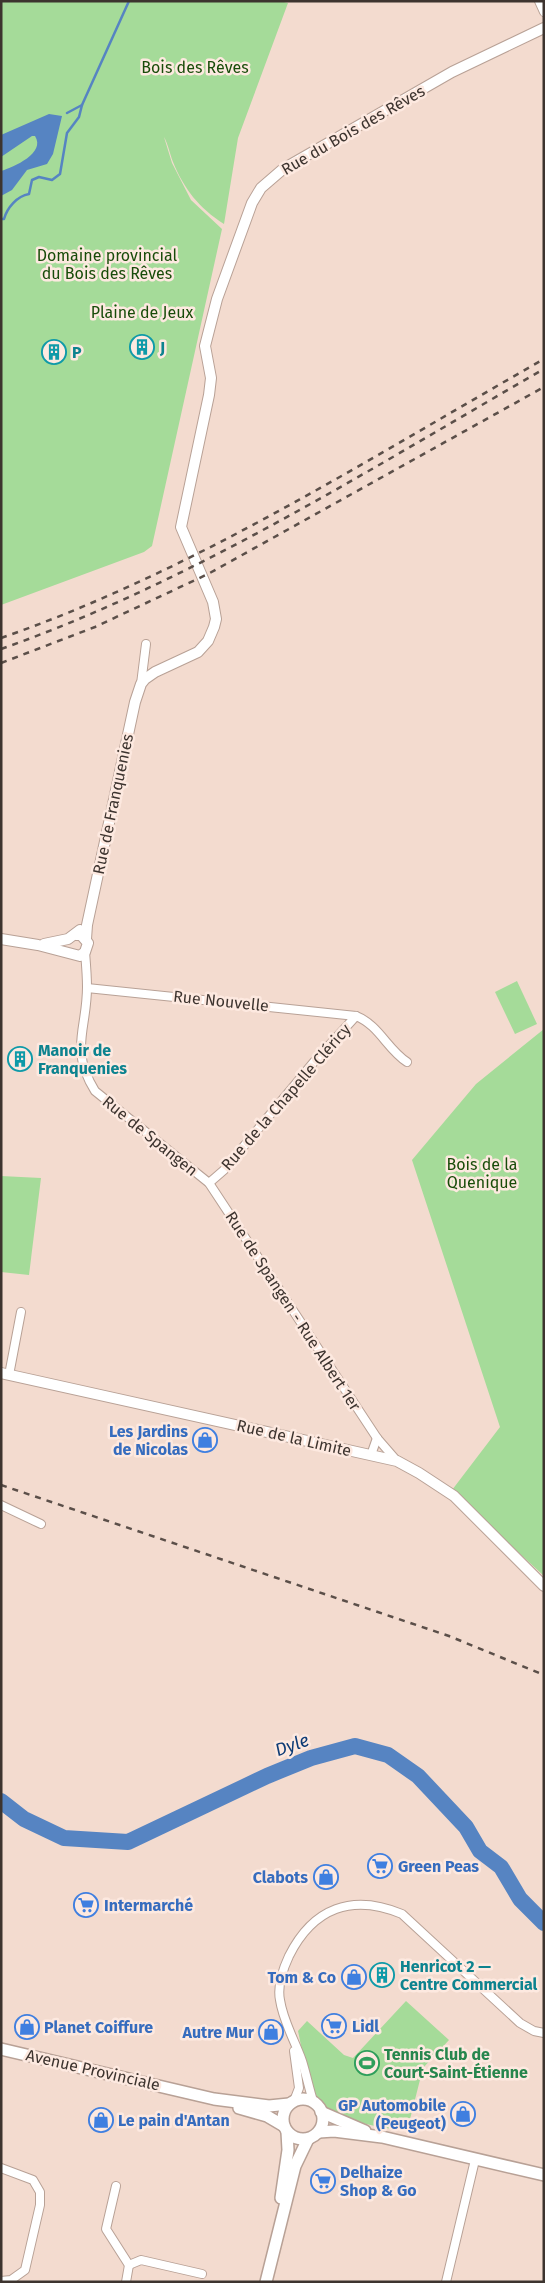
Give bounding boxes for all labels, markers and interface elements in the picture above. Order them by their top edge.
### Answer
park label: Bois des Rêves [141,58,249,77]
street label: Rue du Bois des Rêves [278,81,428,179]
park label: Domaine provincial du Bois des Rêves [37,246,178,283]
park label: Plaine de Jeux [91,303,193,322]
building icon: J [129,334,155,360]
place label: J [159,338,165,357]
building icon: P [41,339,67,365]
place label: P [72,343,82,362]
street label: Rue de Franquenies [89,732,137,876]
street label: Rue Nouvelle [172,987,270,1015]
street label: Rue de la Chapelle Cléricy [217,1020,355,1174]
place label: Manoir de Franquenies [38,1041,127,1078]
building icon: Manoir de Franquenies [7,1046,33,1072]
street label: Rue de Spangen [99,1092,201,1180]
park label: Bois de la Quenique [446,1155,518,1192]
street label: Rue de Spangen - Rue Albert 1er [221,1208,365,1415]
street label: Rue de la Limite [235,1416,353,1460]
place label: Les Jardins de Nicolas [109,1422,188,1459]
shop icon: Les Jardins de Nicolas [192,1427,218,1453]
water label: Dyle [272,1729,312,1761]
supermarket icon: Green Peas [367,1853,393,1879]
place label: Green Peas [398,1857,479,1876]
shop icon: Clabots [313,1864,339,1890]
place label: Clabots [253,1868,308,1887]
supermarket icon: Intermarché [73,1892,99,1918]
place label: Intermarché [104,1896,193,1915]
place label: Henricot 2 — Centre Commercial [400,1957,537,1994]
building icon: Henricot 2 — Centre Commercial [369,1962,395,1988]
shop icon: Tom & Co [341,1964,367,1990]
place label: Tom & Co [267,1968,336,1987]
supermarket icon: Lidl [321,2013,347,2039]
shop icon: Planet Coiffure [14,2014,40,2040]
place label: Lidl [352,2017,379,2036]
place label: Planet Coiffure [44,2018,153,2037]
shop icon: Autre Mur [258,2019,284,2045]
place label: Autre Mur [182,2023,255,2042]
street label: Avenue Provinciale [24,2045,162,2095]
place label: Tennis Club de Court-Saint-Étienne [384,2045,528,2082]
sports icon: Tennis Club de Court-Saint-Étienne [354,2050,380,2076]
place label: GP Automobile (Peugeot) [338,2096,446,2133]
shop icon: GP Automobile (Peugeot) [450,2101,476,2127]
shop icon: Le pain d'Antan [88,2107,114,2133]
place label: Le pain d'Antan [118,2111,230,2130]
place label: Delhaize Shop & Go [340,2163,417,2200]
supermarket icon: Delhaize Shop & Go [310,2168,336,2194]

